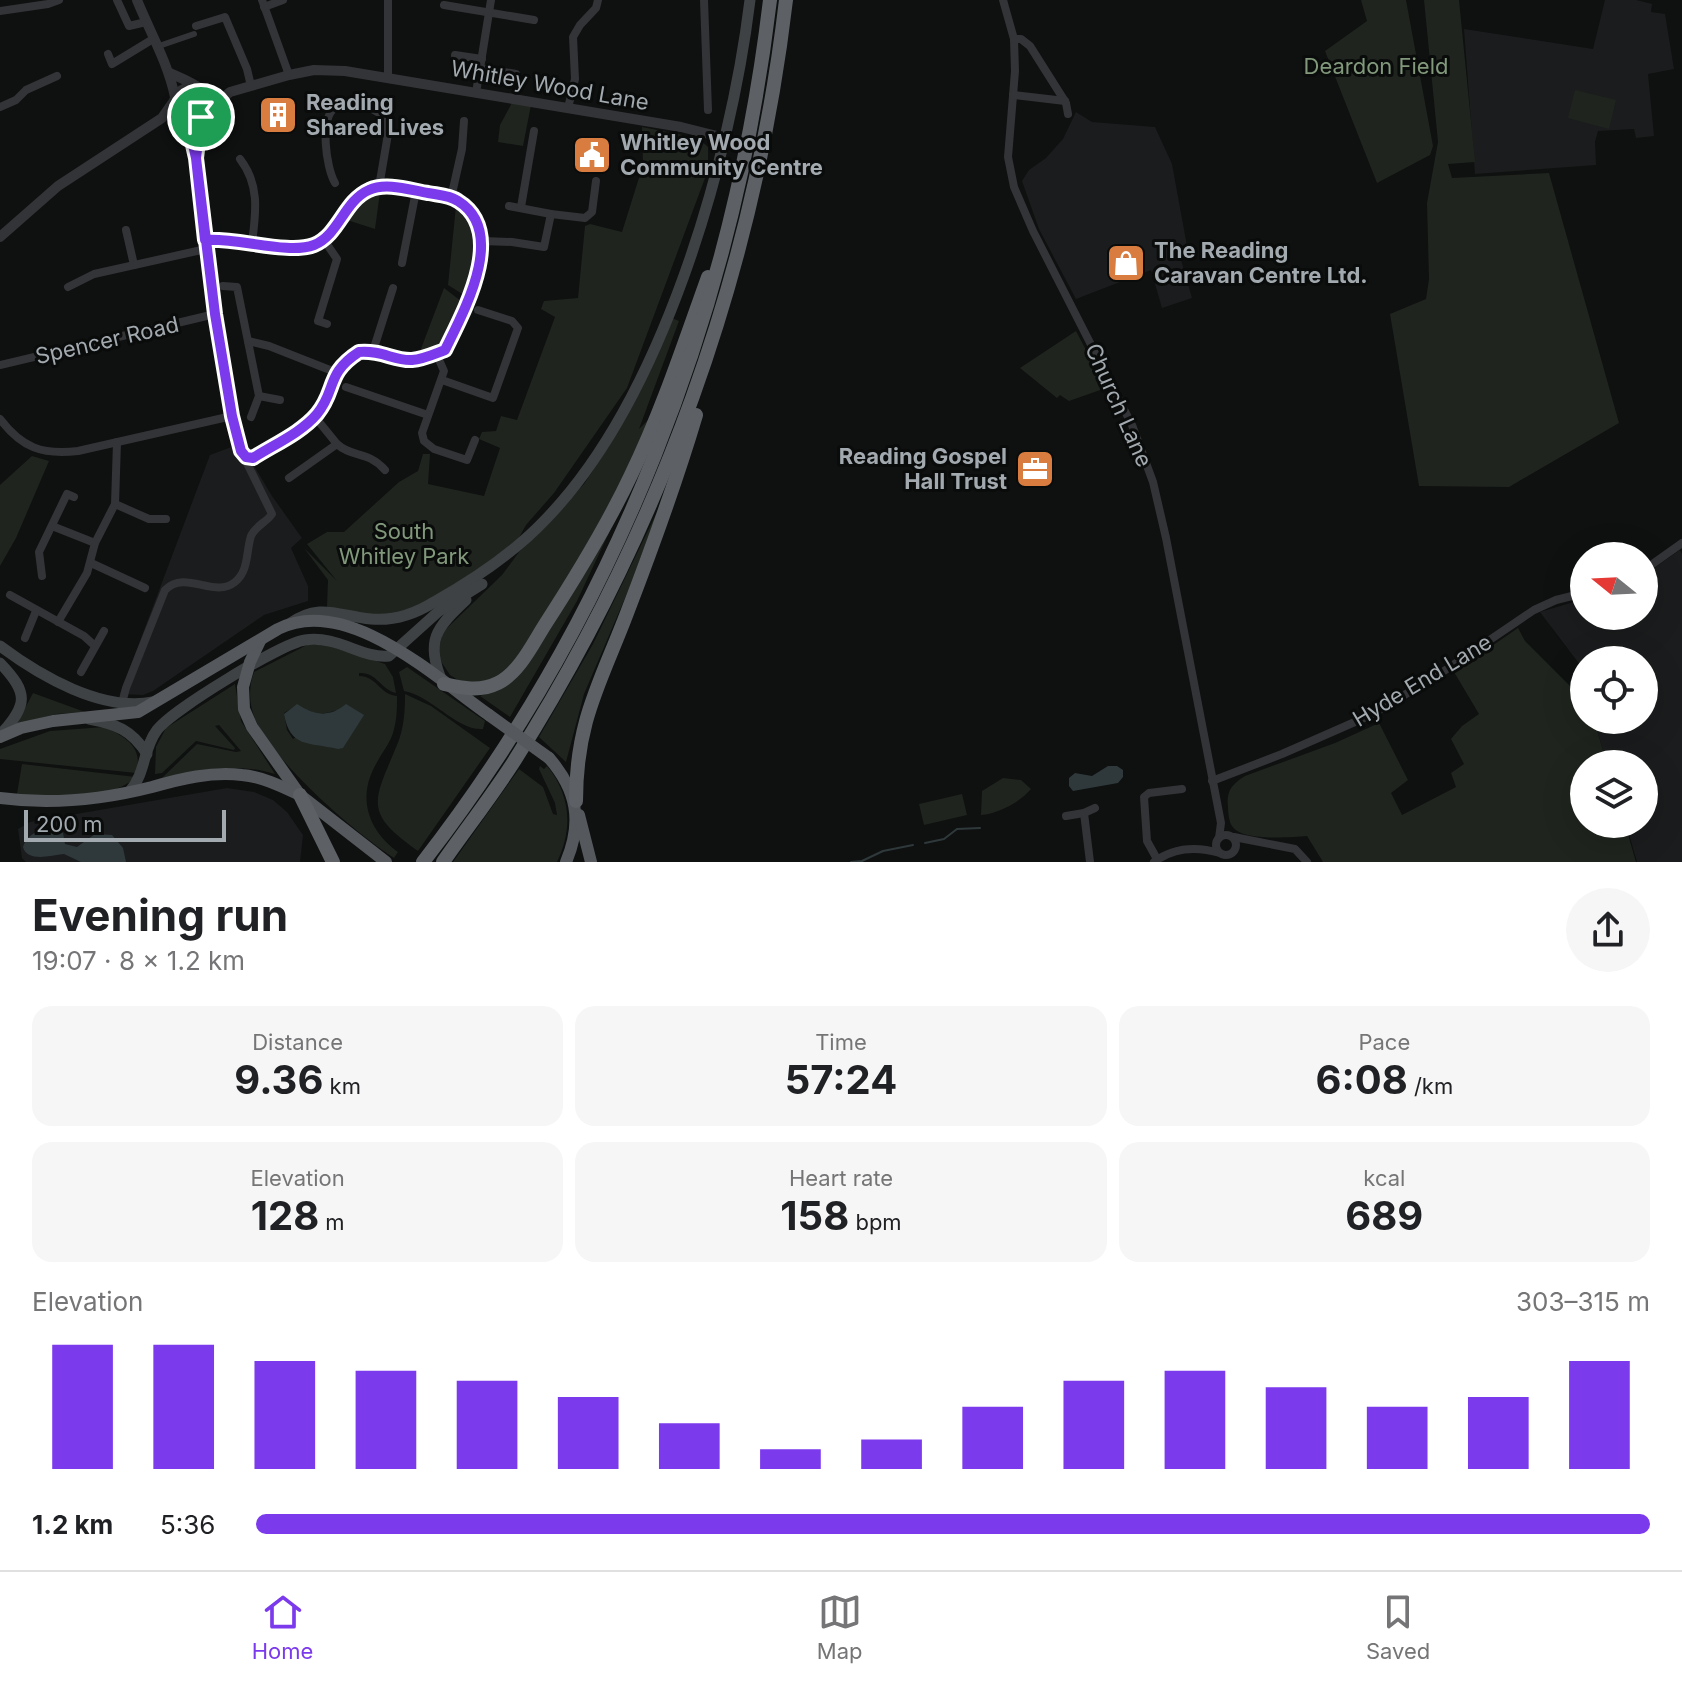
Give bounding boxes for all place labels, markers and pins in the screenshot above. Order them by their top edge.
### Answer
pin [167,83,235,151]
place label: Reading Shared Lives [306,89,444,140]
building icon: Reading Shared Lives [257,94,299,136]
place label: Whitley Wood Community Centre [620,129,823,180]
public building icon: Whitley Wood Community Centre [571,134,613,176]
place label: The Reading Caravan Centre Ltd. [1154,237,1368,288]
shop icon: The Reading Caravan Centre Ltd. [1105,242,1147,284]
place label: Reading Gospel Hall Trust [839,443,1007,494]
office icon: Reading Gospel Hall Trust [1014,448,1056,490]

